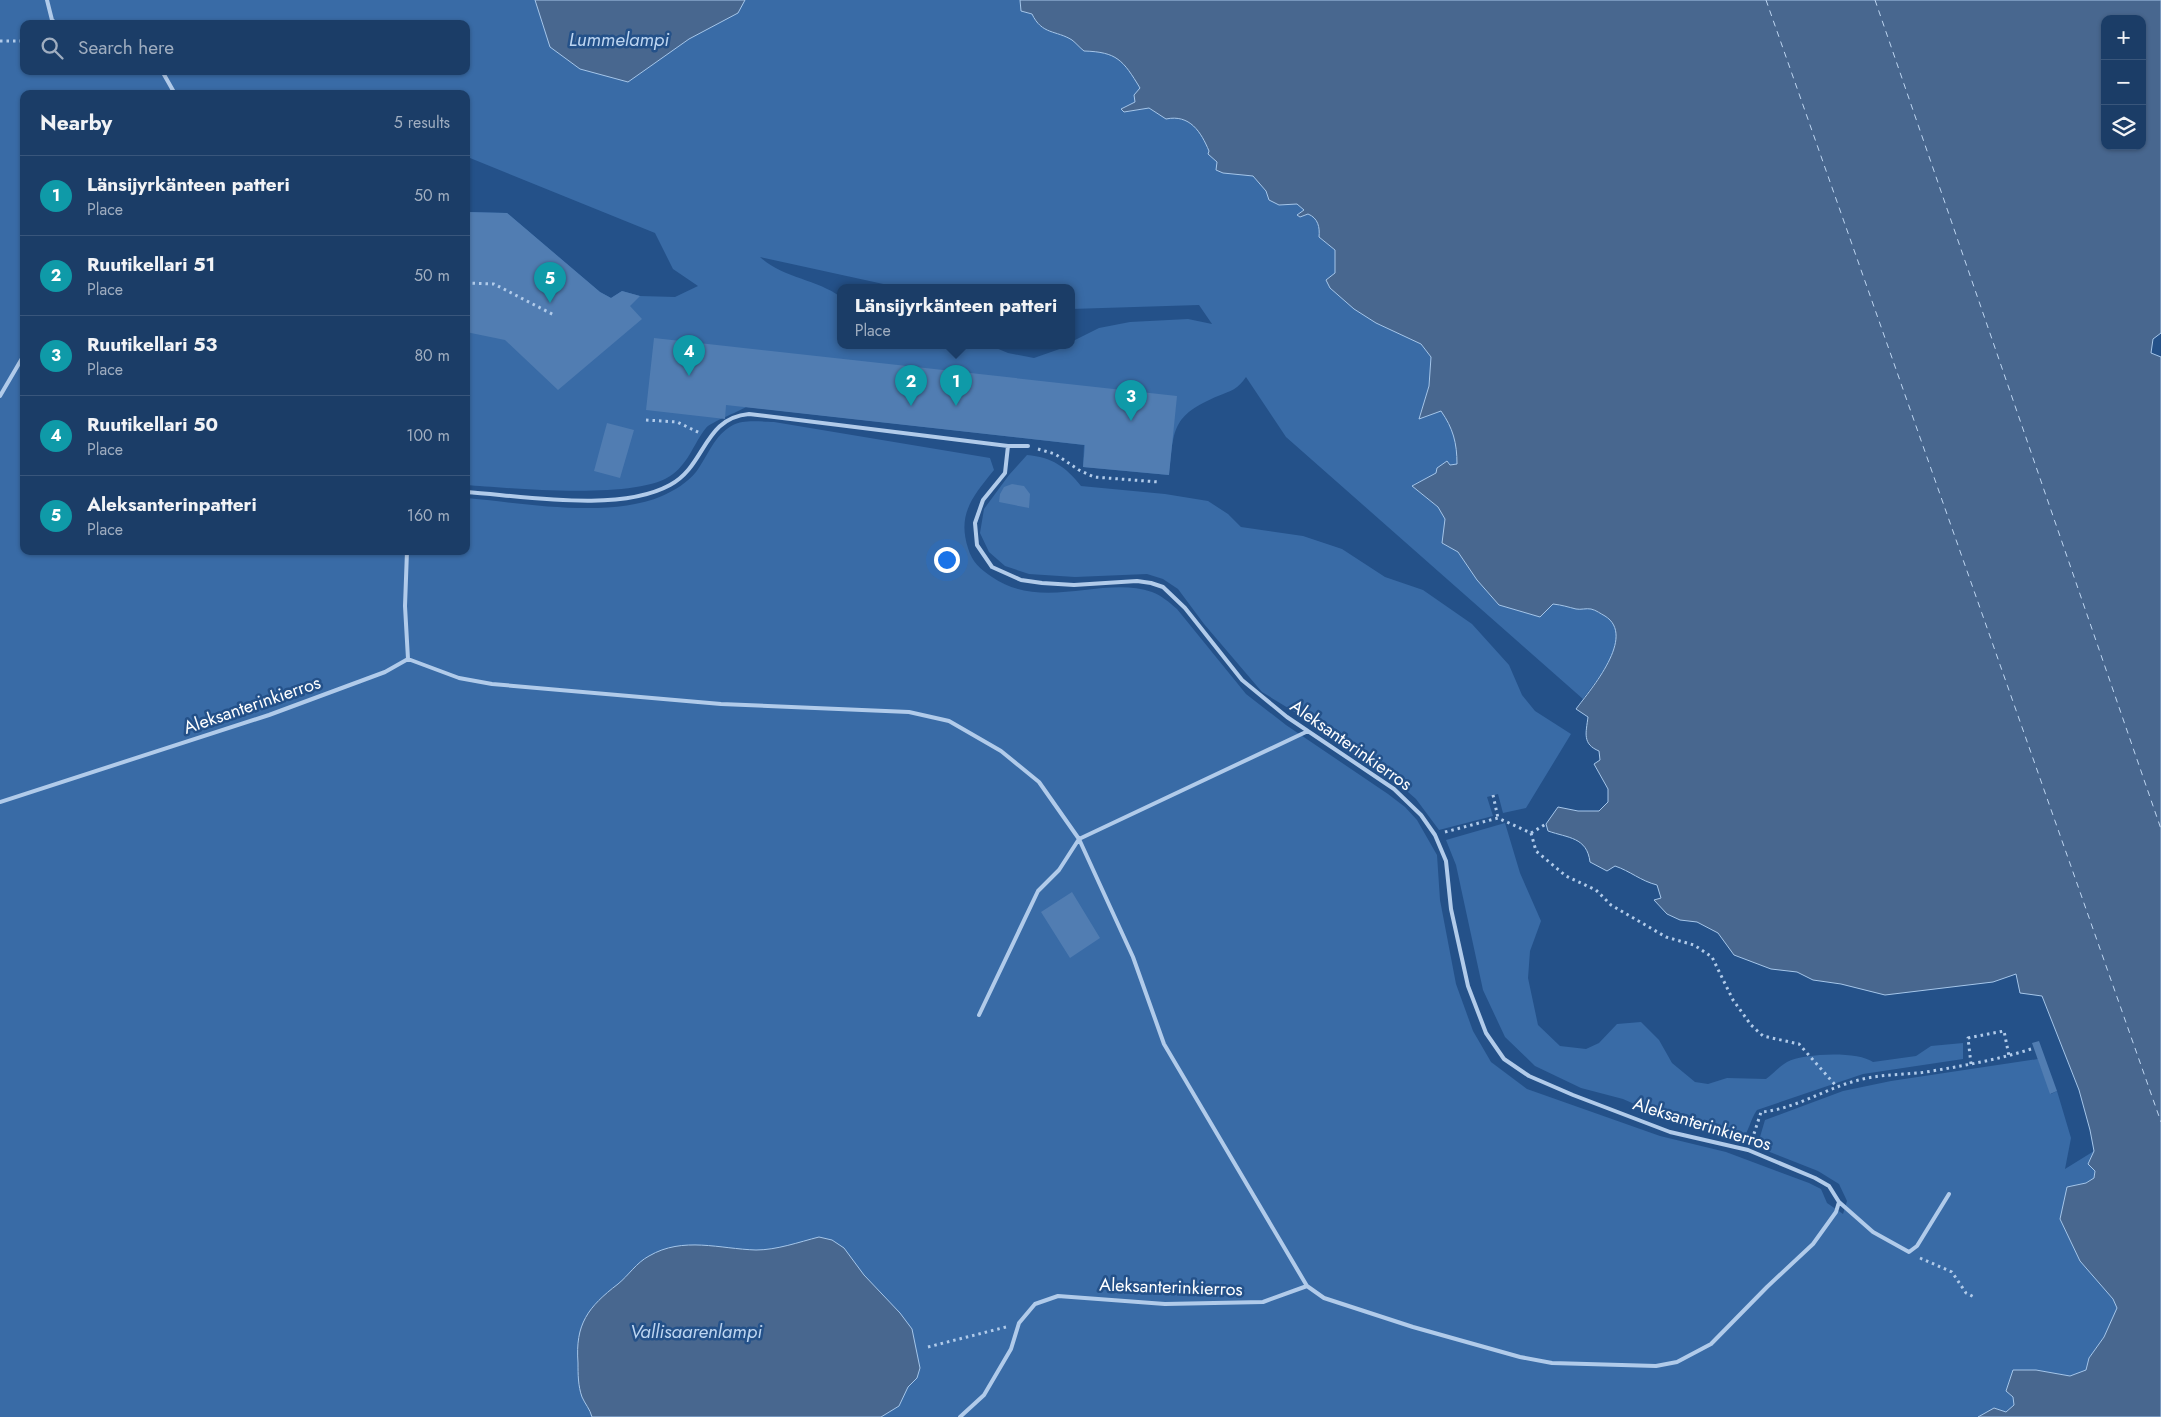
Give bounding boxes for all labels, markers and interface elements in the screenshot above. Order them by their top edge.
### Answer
map controls [2101,15,2146,150]
button: + [2101,15,2146,60]
search box [20,20,470,75]
water label: Lummelampi [569,26,670,53]
icon: search [38,34,66,62]
text: Search here [78,34,174,61]
button: − [2101,60,2146,105]
button: layers [2101,105,2146,150]
text: Nearby [40,108,112,138]
text: 5 results [394,111,450,134]
text: Länsijyrkänteen patteri [87,171,290,198]
text: 1 [52,184,60,207]
text: 50 m [414,184,450,207]
text: Place [87,198,123,221]
text: Ruutikellari 51 [87,251,215,278]
pin: 5 [534,262,566,303]
text: 2 [51,264,61,287]
text: 50 m [414,264,450,287]
text: Place [87,278,123,301]
popup [837,284,1075,349]
text: Länsijyrkänteen patteri [855,292,1057,319]
text: Place [855,319,891,342]
text: Ruutikellari 53 [87,331,217,358]
pin: 4 [673,335,705,376]
text: 3 [51,344,61,367]
text: 80 m [414,344,450,367]
text: Place [87,358,123,381]
pin: 2 [895,365,927,406]
pin: 1 [940,365,972,406]
pin: 3 [1115,380,1147,421]
text: Ruutikellari 50 [87,411,218,438]
text: 4 [50,424,62,447]
text: 100 m [406,424,450,447]
text: Place [87,438,123,461]
text: Aleksanterinpatteri [87,491,257,518]
text: 5 [51,504,61,527]
text: 160 m [407,504,450,527]
text: Place [87,518,123,541]
your location [934,547,960,573]
street label: Aleksanterinkierros [180,669,324,741]
street label: Aleksanterinkierros [1285,693,1417,797]
street label: Aleksanterinkierros [1630,1091,1774,1157]
street label: Aleksanterinkierros [1099,1272,1243,1302]
water label: Vallisaarenlampi [630,1318,763,1345]

